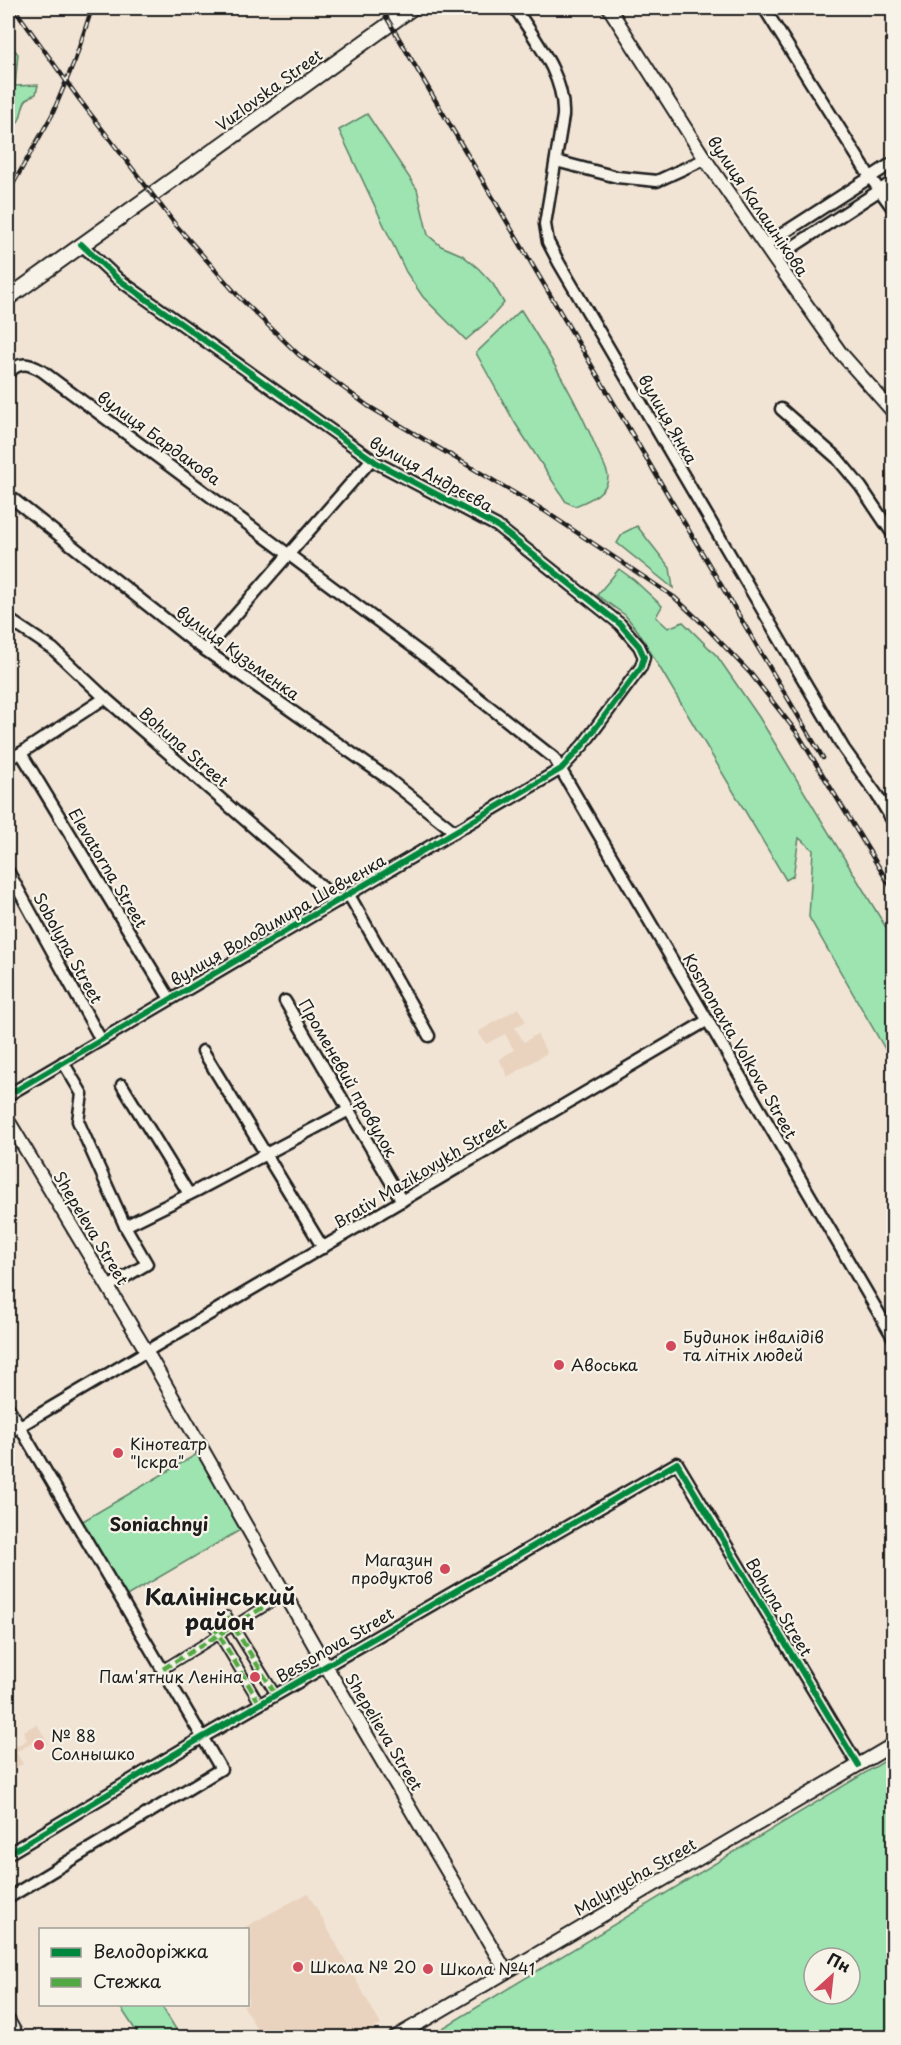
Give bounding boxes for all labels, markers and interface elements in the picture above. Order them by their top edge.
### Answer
street label: Vuzlovska Street [210,42,327,136]
street label: вулиця Калашнікова [703,130,815,281]
street label: вулиця Янка [633,369,704,468]
street label: вулиця Бардакова [93,384,226,490]
street label: вулиця Андрєєва [365,429,497,517]
street label: вулиця Кузьменка [172,599,305,705]
street label: Bohuna Street [135,701,235,792]
street label: Elevatorna Street [64,803,154,932]
street label: вулиця Володимира Шевченка [165,847,390,991]
street label: Sobolyna Street [28,888,110,1008]
street label: Kosmonavta Volkova Street [678,948,804,1143]
street label: Променевий провулок [294,994,404,1162]
street label: Brativ Mazikovykh Street [328,1111,511,1234]
street label: Shepeleva Street [48,1166,136,1289]
place label: Будинок інвалідів та літніх людей [683,1324,824,1366]
marker: Будинок інвалідів та літніх людей [664,1339,678,1353]
place label: Авоська [571,1352,638,1376]
marker: Авоська [552,1358,566,1372]
place label: Кінотеатр "Іскра" [130,1431,207,1473]
marker: Кінотеатр "Іскра" [111,1446,125,1460]
district label: Soniachnyi [110,1510,208,1537]
place label: Магазин продуктов [351,1547,433,1589]
street label: Bohuna Street [741,1553,819,1661]
marker: Магазин продуктов [438,1562,452,1576]
district label: Калінінський район [144,1579,296,1637]
street label: Bessonova Street [271,1600,398,1688]
place label: Пам'ятник Леніна [99,1664,243,1688]
street label: Shepelieva Street [340,1668,430,1795]
marker: Пам'ятник Леніна [248,1670,262,1684]
place label: № 88 Солнышко [51,1723,135,1765]
marker: № 88 Солнышко [32,1738,46,1752]
street label: Malynycha Street [569,1831,700,1921]
legend [39,1928,249,2006]
text: Велодоріжка [93,1937,209,1964]
north arrow [802,1946,862,2006]
text: Пн [823,1946,855,1978]
place label: Школа № 20 [310,1954,416,1978]
place label: Школа №41 [440,1956,535,1980]
marker: Школа № 20 [291,1960,305,1974]
marker: Школа №41 [421,1962,435,1976]
text: Стежка [93,1967,162,1994]

